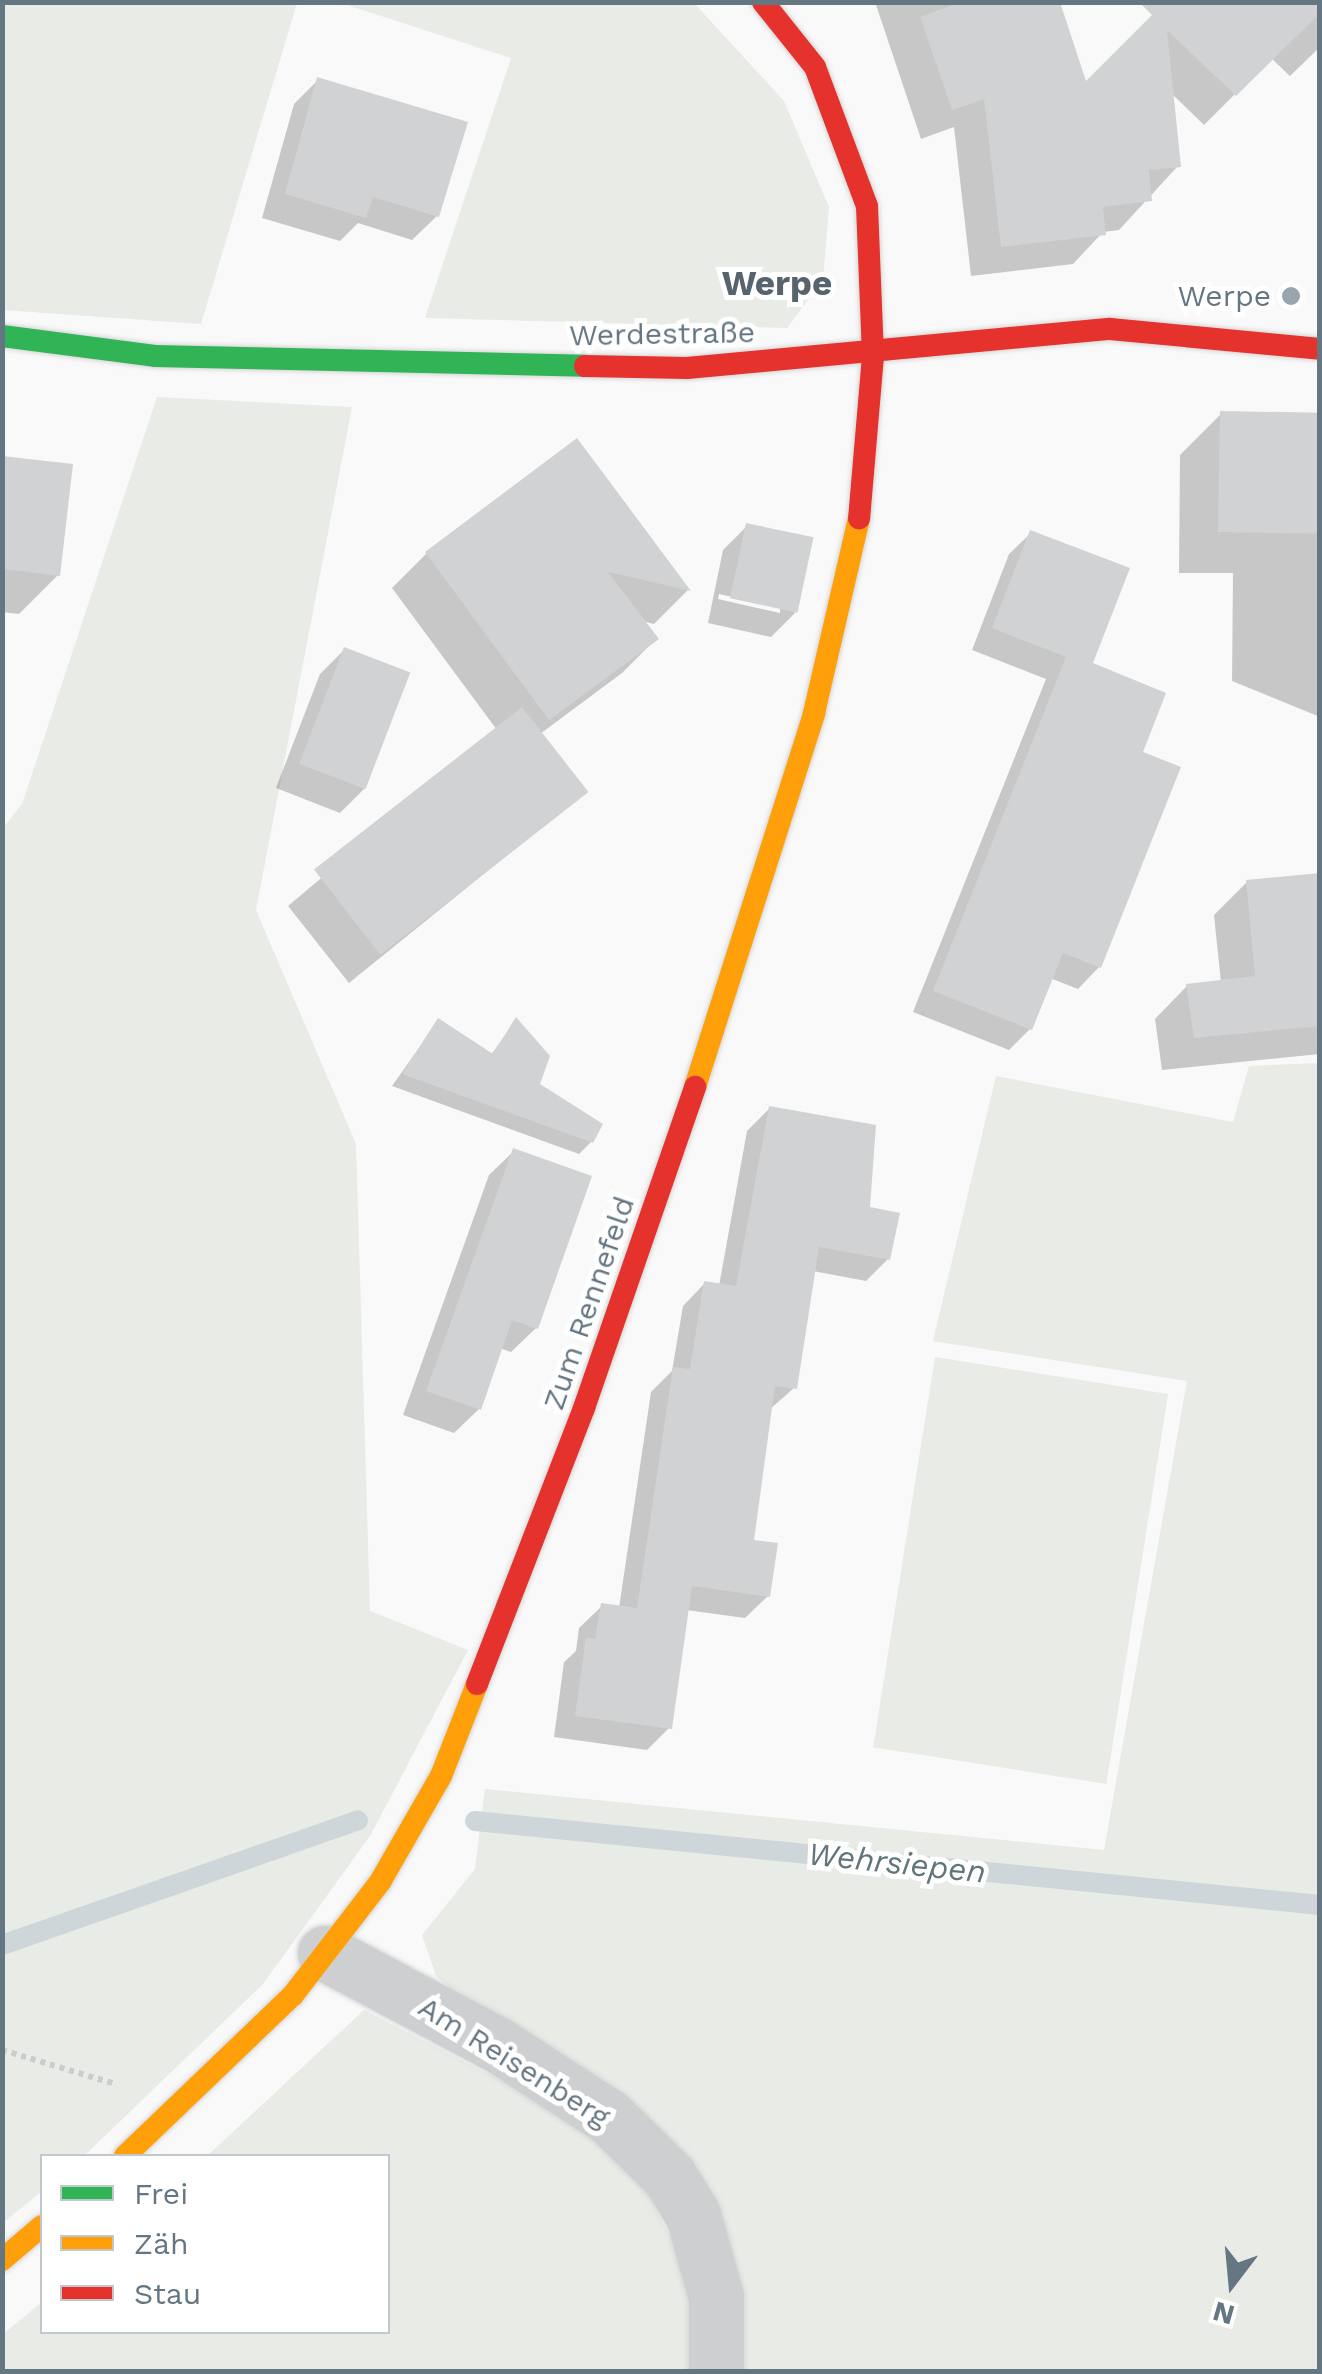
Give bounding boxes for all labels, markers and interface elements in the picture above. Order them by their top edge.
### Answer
district label: Werpe [722,262,832,304]
place label: Werpe [1178,278,1271,314]
marker: Werpe [1280,285,1302,307]
street label: Werdestraße [569,314,755,354]
street label: Zum Rennefeld [536,1192,642,1414]
water label: Wehrsiepen [806,1835,988,1891]
street label: Am Reisenberg [412,1989,616,2135]
legend [40,2154,390,2334]
text: Frei [134,2176,188,2211]
text: Zäh [134,2226,188,2261]
north arrow [1182,2234,1282,2334]
text: Stau [134,2276,201,2311]
text: N [1209,2295,1238,2332]

